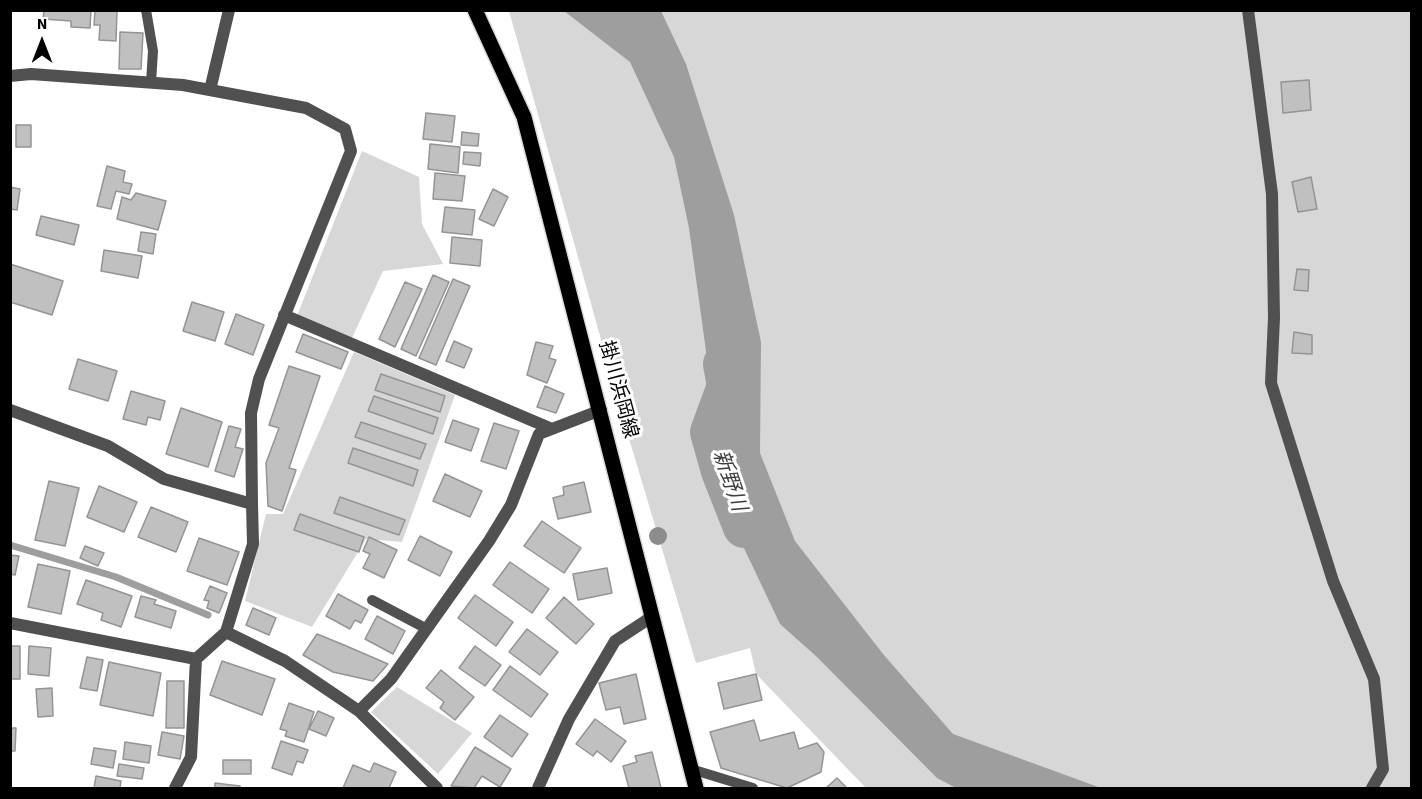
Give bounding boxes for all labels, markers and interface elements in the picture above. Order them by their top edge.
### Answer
north arrow [12,12,72,72]
text: N [37,13,47,35]
street label: 掛川浜岡線 [592,339,642,441]
water label: 新野川 [706,447,750,515]

